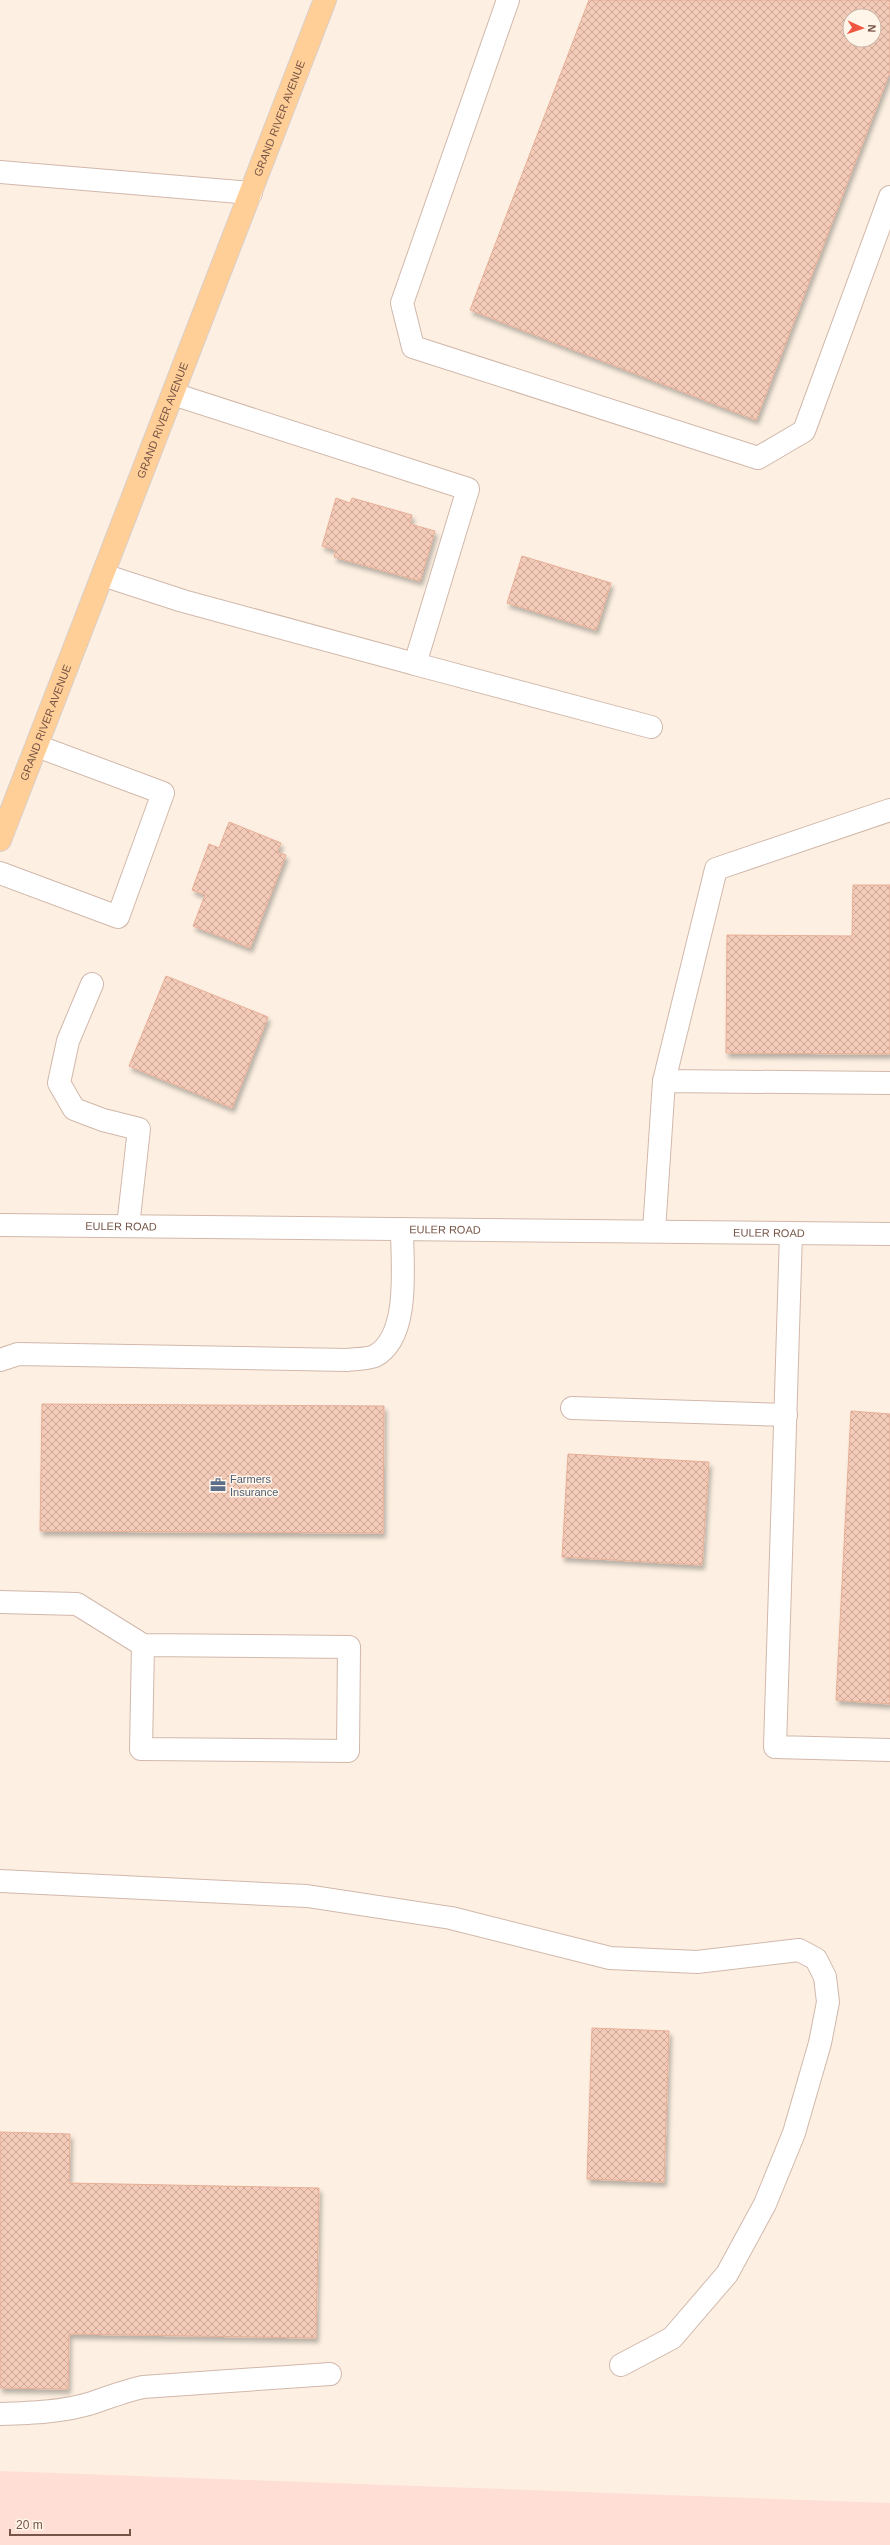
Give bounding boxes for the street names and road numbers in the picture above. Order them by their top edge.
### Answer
street label: GRAND RIVER AVENUE [251,58,307,178]
street label: GRAND RIVER AVENUE [135,361,190,480]
street label: GRAND RIVER AVENUE [18,663,73,782]
street label: EULER ROAD [85,1220,157,1233]
street label: EULER ROAD [409,1223,481,1236]
street label: EULER ROAD [733,1226,805,1239]

